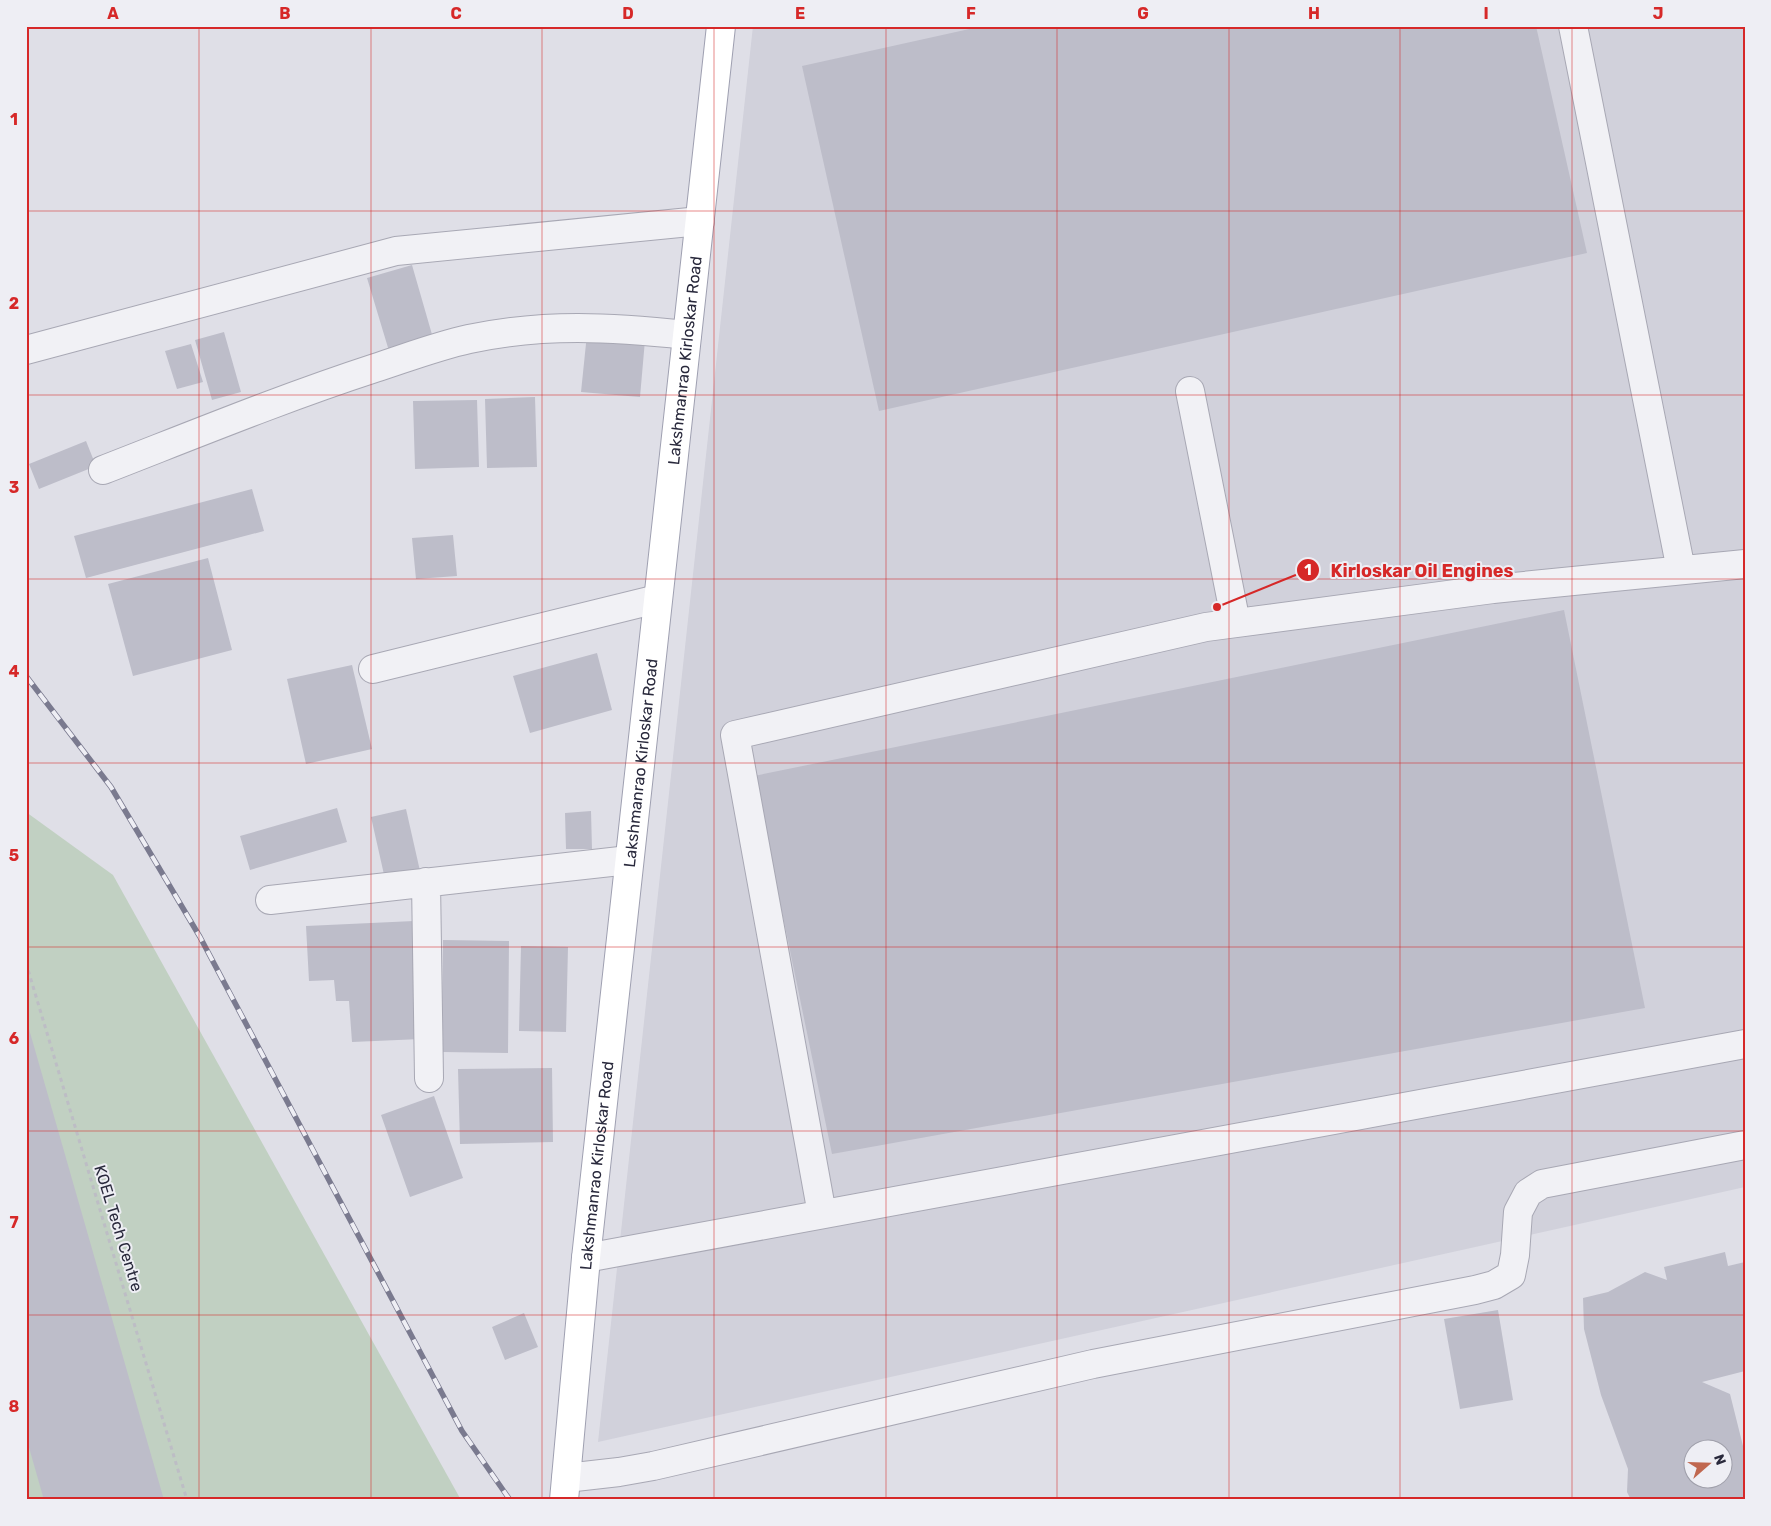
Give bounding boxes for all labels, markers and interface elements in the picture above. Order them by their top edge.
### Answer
text: A [107,4,119,23]
text: B [279,4,291,23]
text: C [450,4,462,23]
text: D [622,4,634,23]
text: E [795,4,805,23]
text: F [966,4,976,23]
text: G [1137,4,1149,23]
text: H [1308,4,1320,23]
text: I [1483,4,1489,23]
text: J [1653,4,1663,23]
text: 1 [10,110,18,129]
street label: Lakshmanrao Kirloskar Road [664,255,706,466]
text: 2 [9,294,19,313]
text: 3 [9,478,19,497]
callout: Kirloskar Oil Engines [1295,554,1523,587]
text: Kirloskar Oil Engines [1331,560,1513,582]
text: 1 [1304,561,1312,579]
street label: Lakshmanrao Kirloskar Road [620,658,662,868]
text: 4 [9,662,20,681]
text: 5 [9,846,19,865]
text: 6 [9,1029,19,1048]
street label: Lakshmanrao Kirloskar Road [576,1060,618,1271]
street label: KOEL Tech Centre [90,1163,147,1294]
text: 7 [9,1213,19,1232]
text: 8 [9,1397,20,1416]
north arrow [1684,1438,1734,1488]
text: N [1710,1452,1729,1467]

